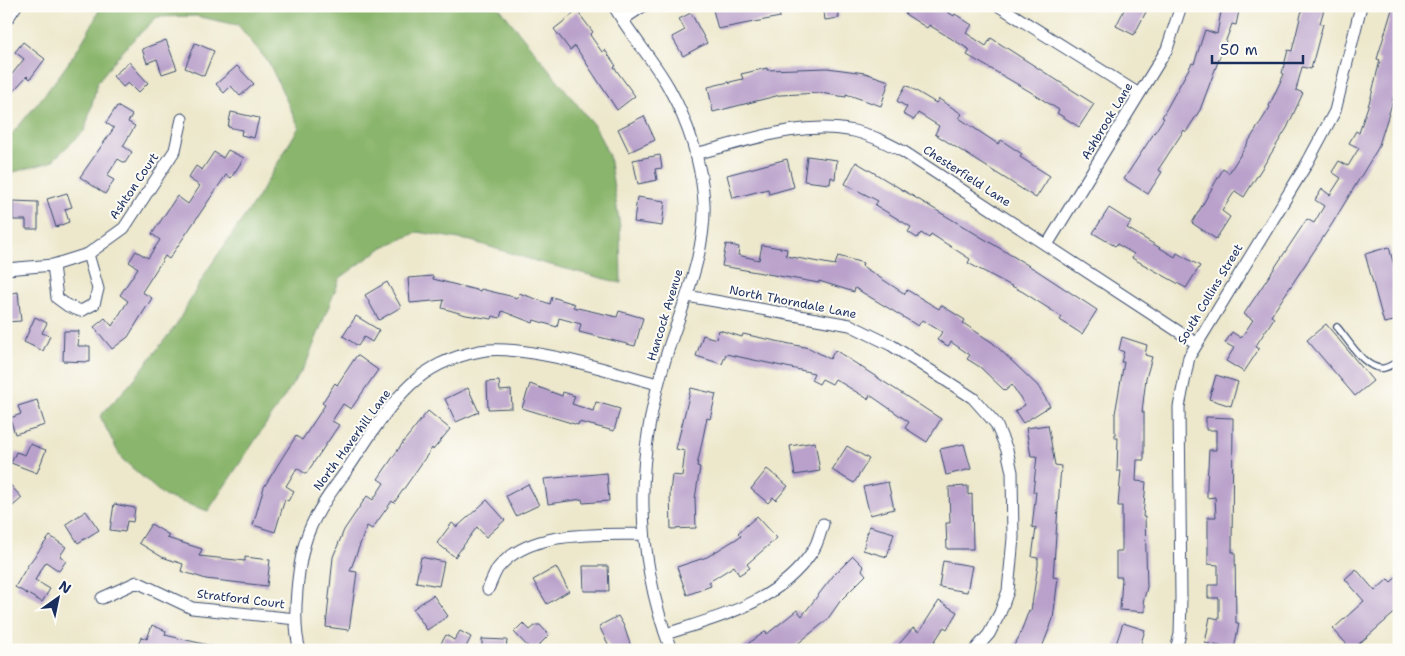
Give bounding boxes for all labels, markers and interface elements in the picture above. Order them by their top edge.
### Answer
scale bar [1212,32,1304,64]
text: 50 m [1220,40,1258,60]
street label: Ashbrook Lane [1078,79,1136,163]
street label: Chesterfield Lane [920,142,1014,210]
street label: Ashton Court [106,150,162,222]
street label: South Collins Street [1174,241,1246,347]
street label: Hancock Avenue [643,267,687,363]
street label: North Thorndale Lane [728,282,858,322]
street label: North Haverhill Lane [310,386,394,494]
north arrow [32,574,82,624]
text: N [56,577,75,598]
street label: Stratford Court [196,586,286,612]

